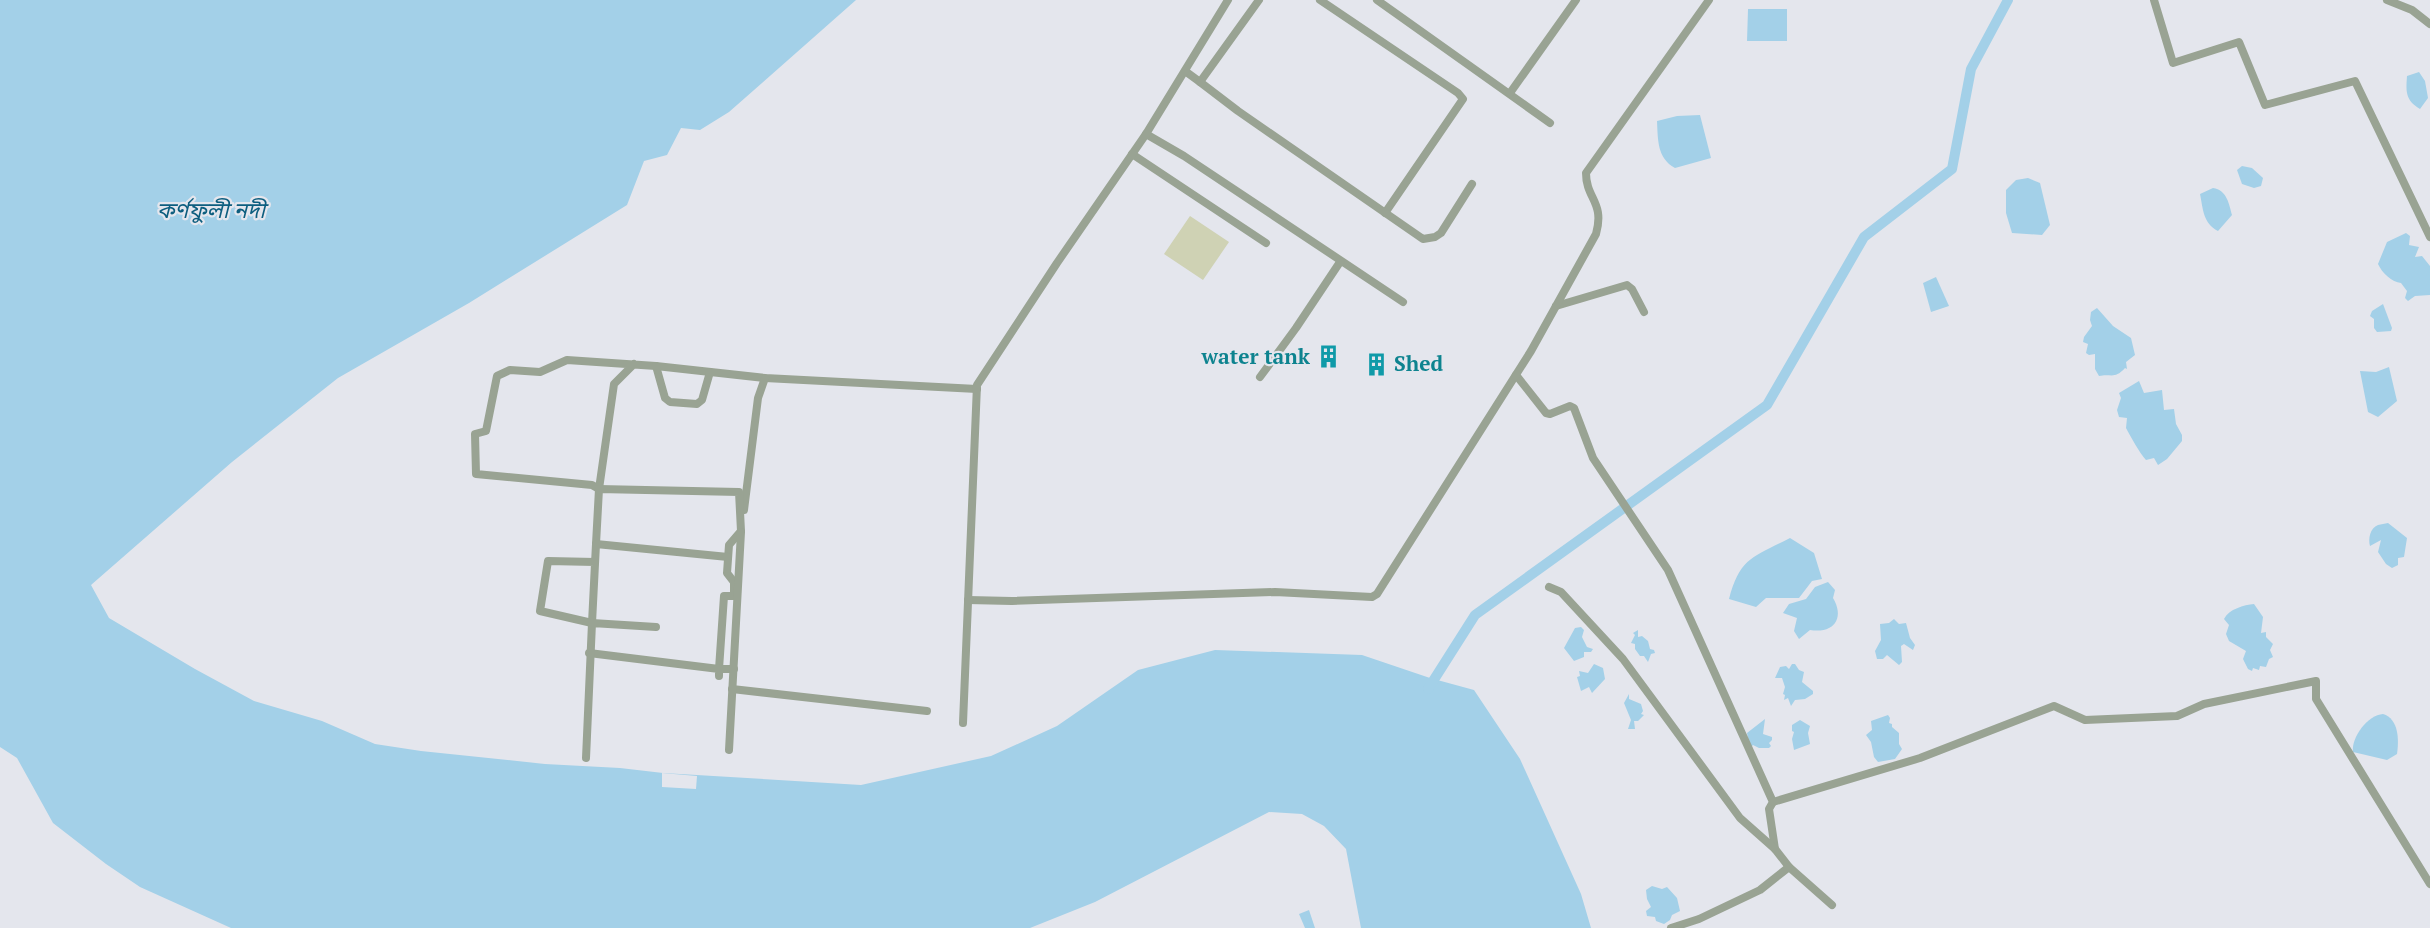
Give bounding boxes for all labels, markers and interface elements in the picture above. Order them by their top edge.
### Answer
water label: কর্ণফুলী নদী [157,195,269,224]
place label: water tank [1201,342,1311,370]
building icon: water tank [1315,344,1341,370]
place label: Shed [1394,349,1443,377]
building icon: Shed [1363,351,1389,377]

